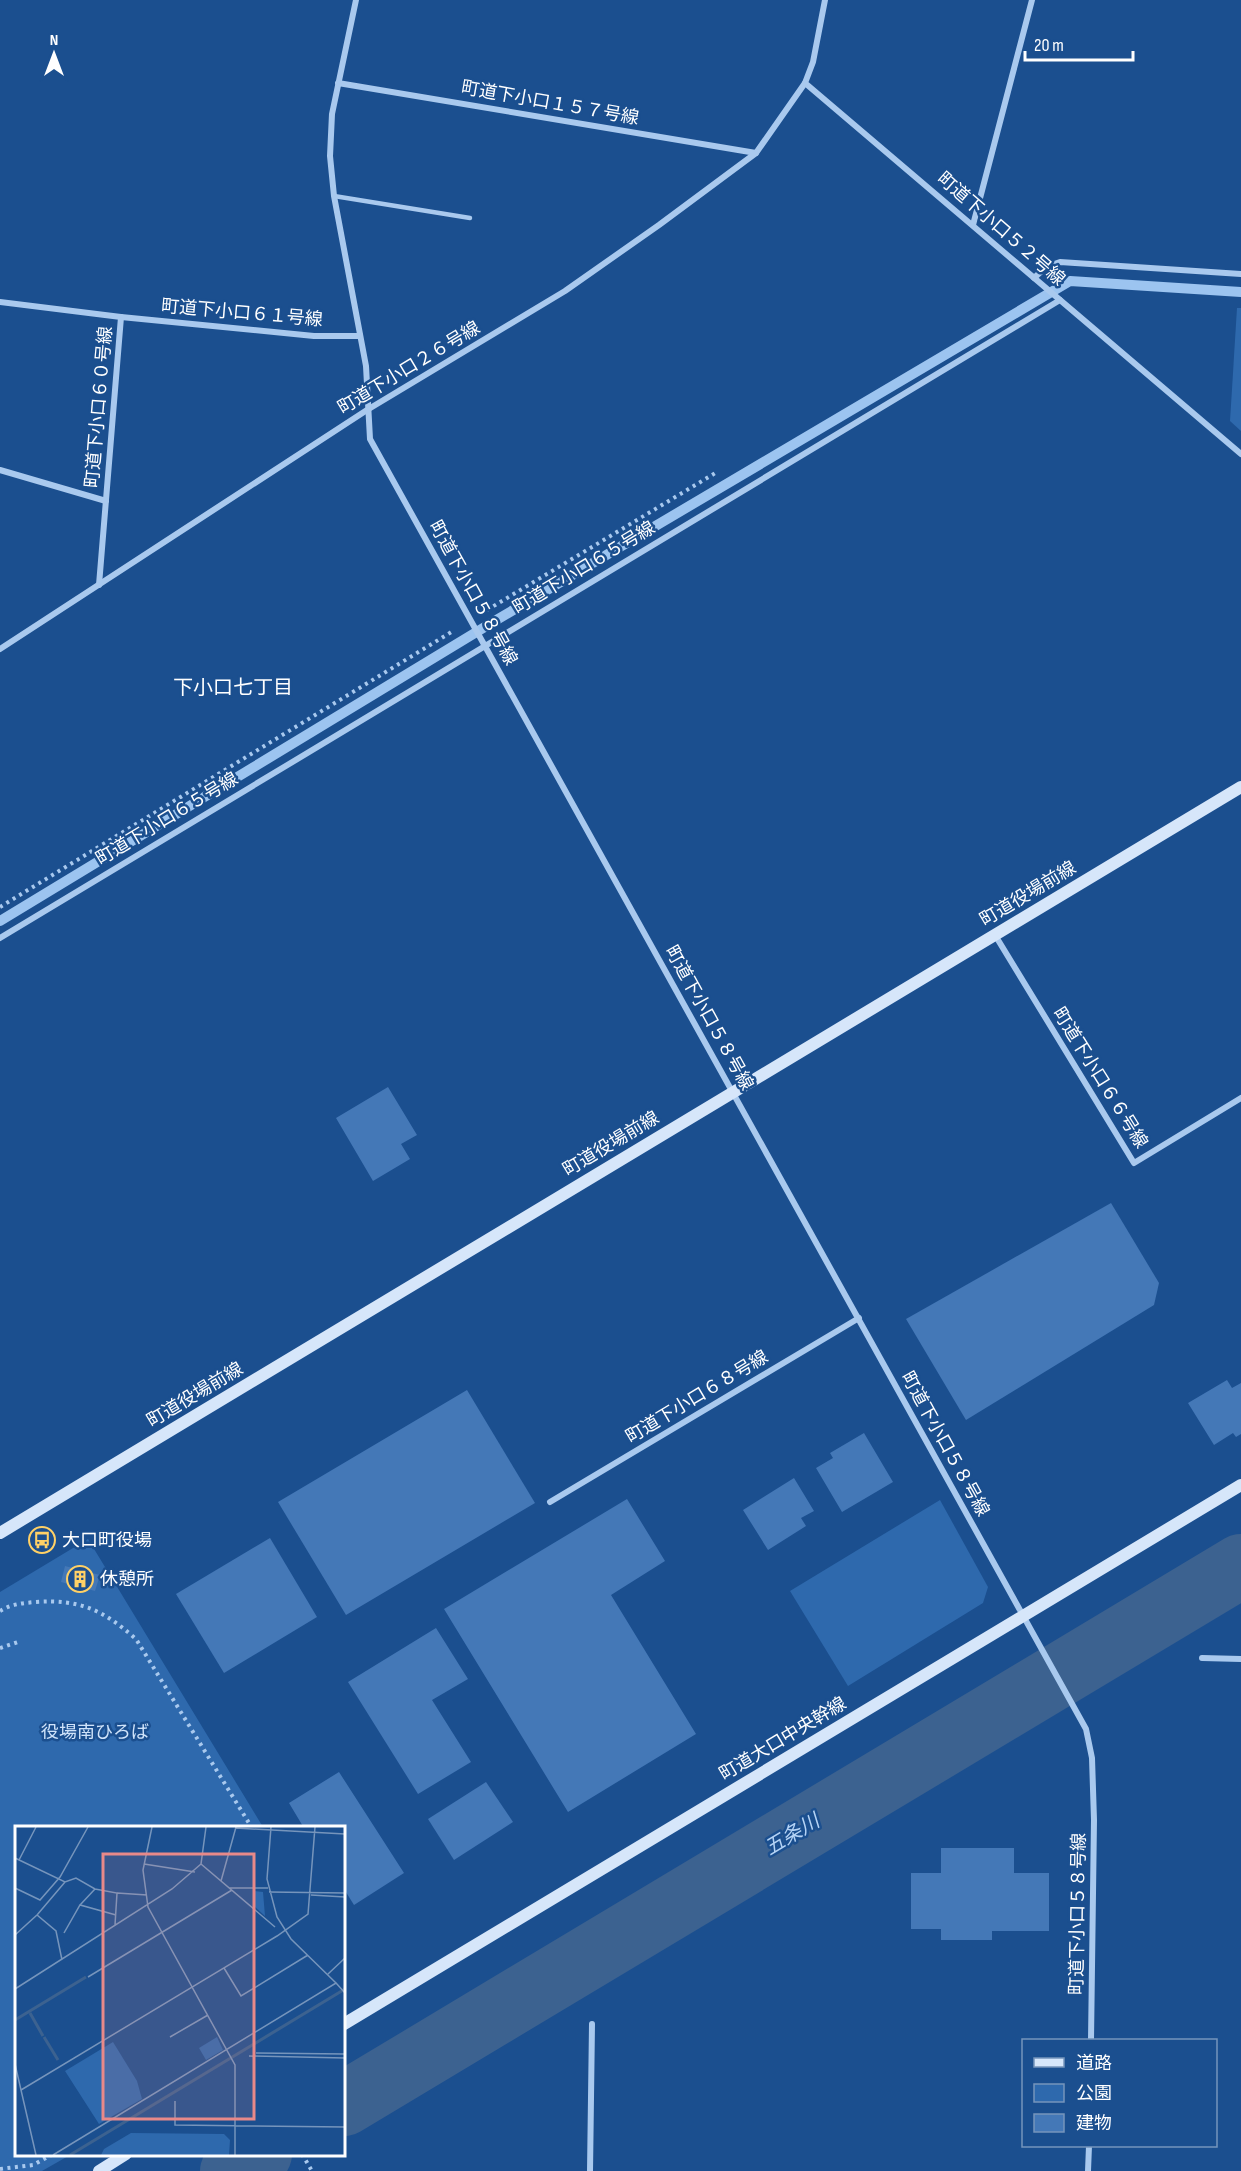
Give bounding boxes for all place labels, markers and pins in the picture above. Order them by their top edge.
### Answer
bus stop icon: 大口町役場 [27,1525,57,1555]
place label: 大口町役場 [62,1530,152,1551]
building icon: 休憩所 [65,1564,95,1594]
place label: 休憩所 [100,1569,154,1590]

